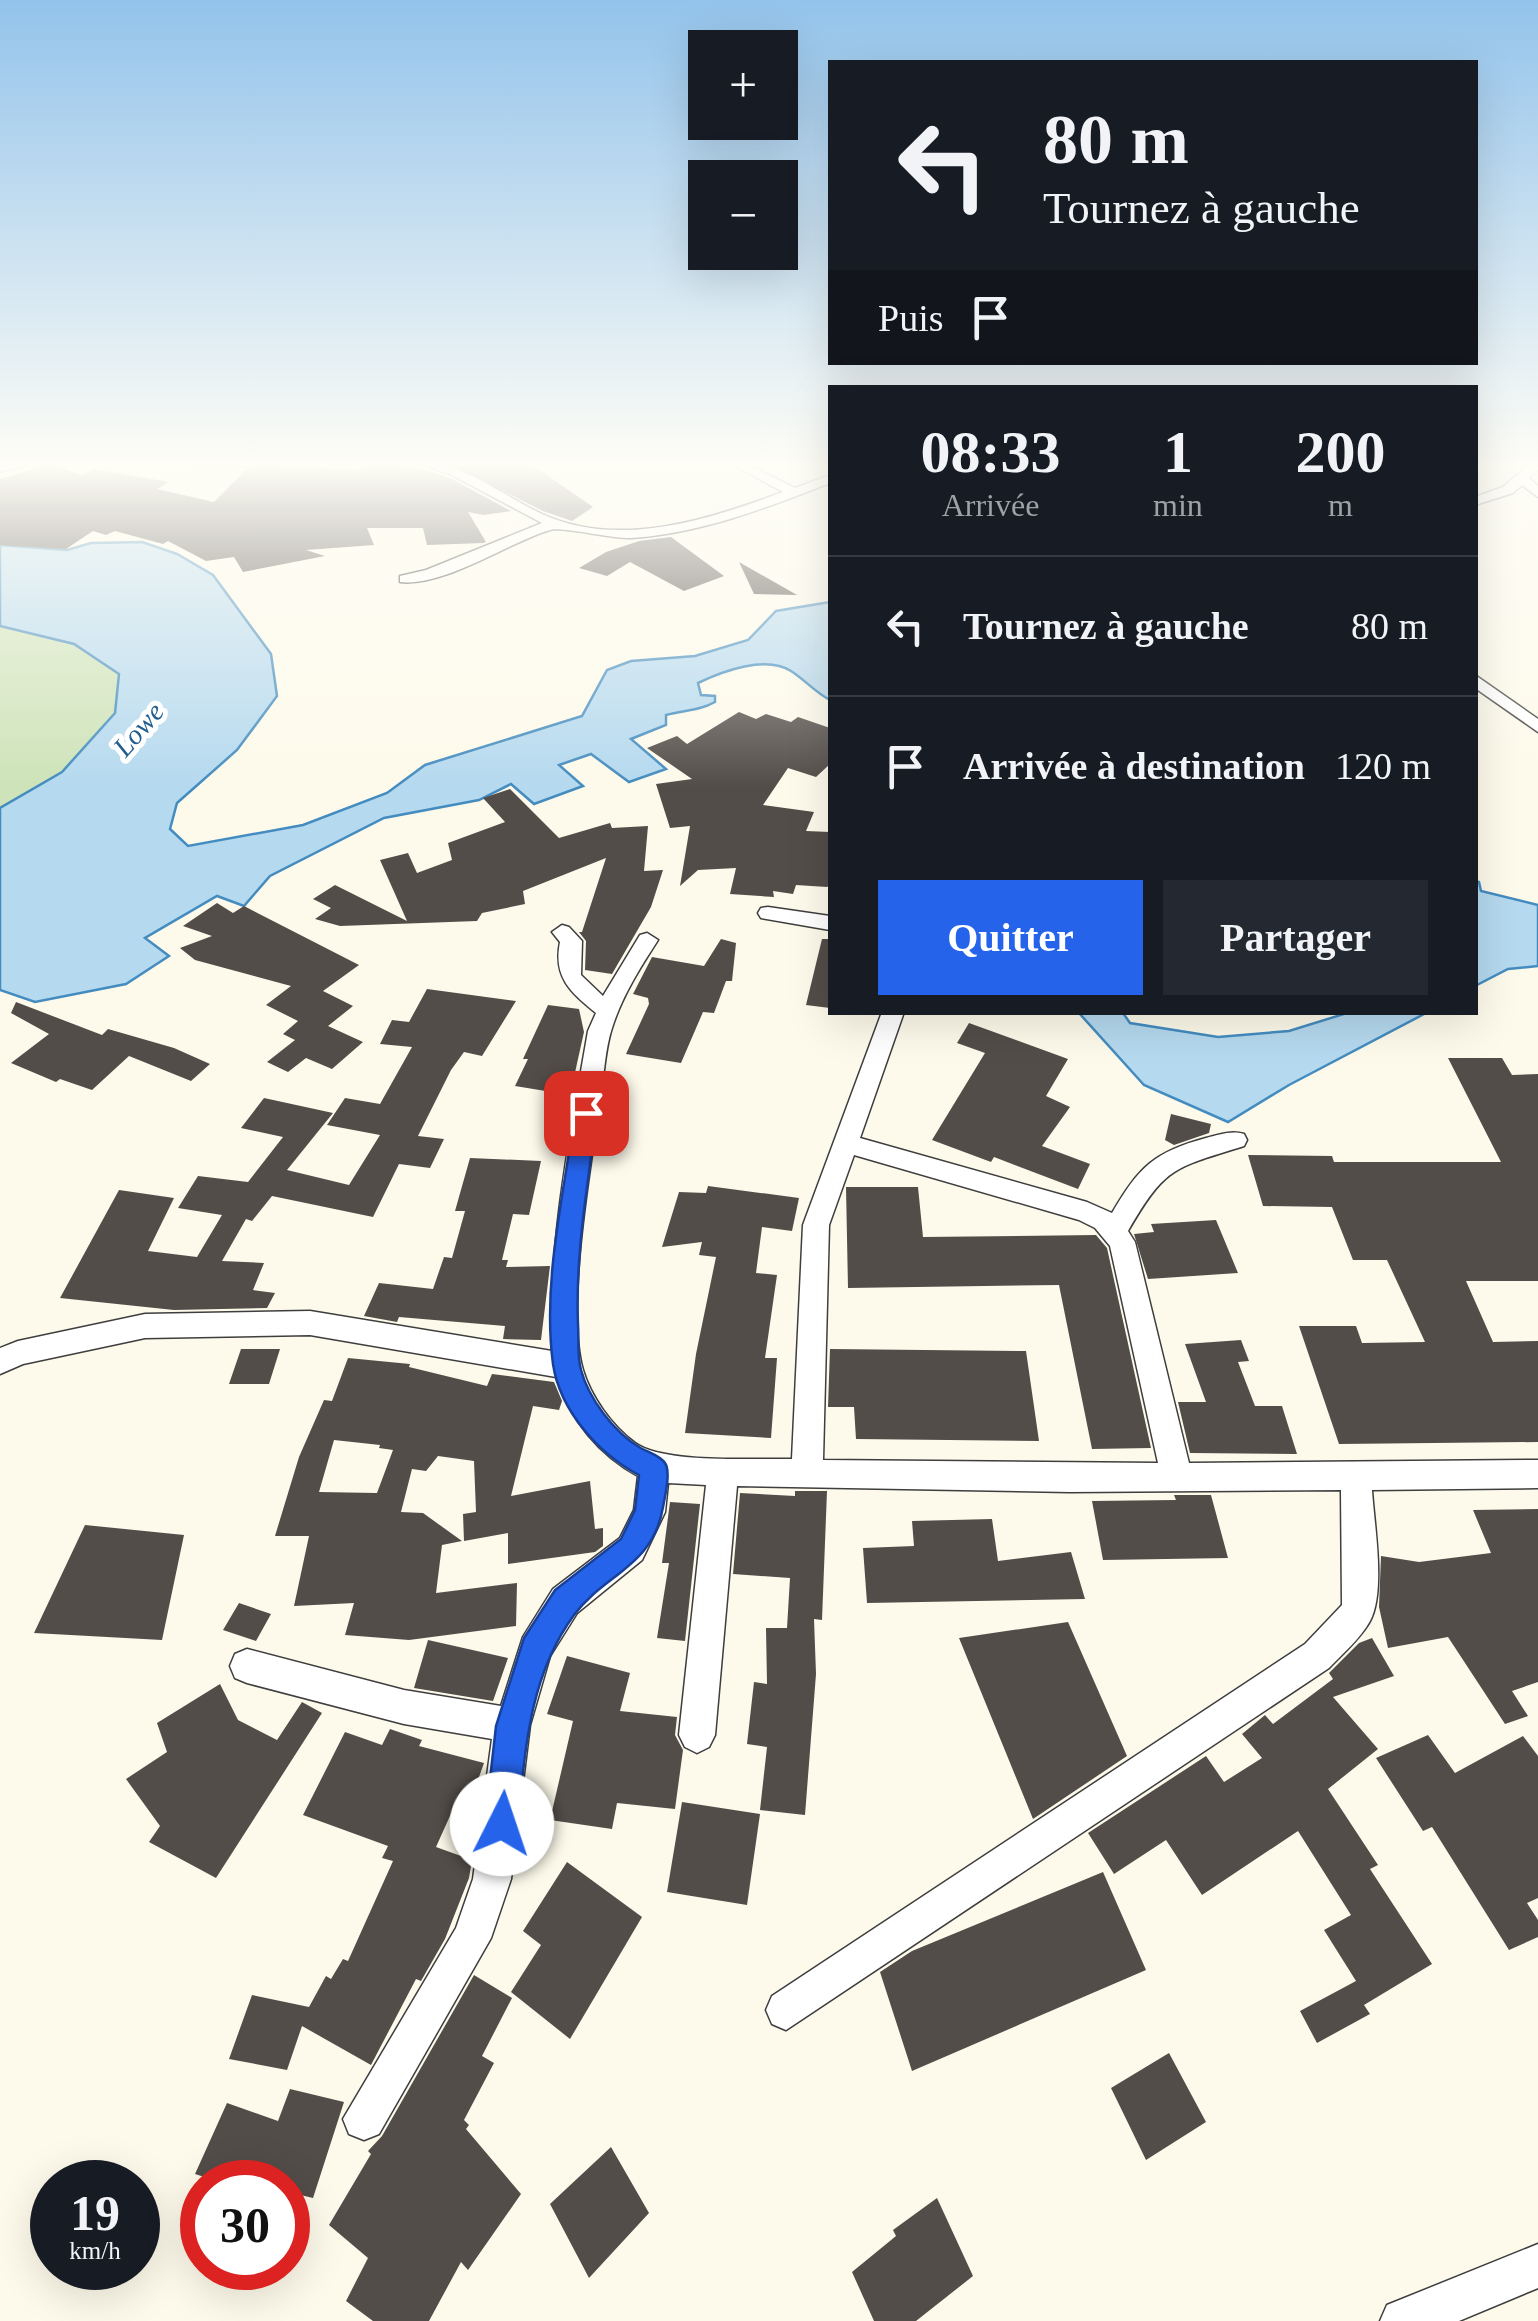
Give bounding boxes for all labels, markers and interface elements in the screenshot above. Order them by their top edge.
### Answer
map controls [688,30,798,270]
button: + [688,30,798,140]
icon: left [878,100,1008,230]
text: 80 m [1043,101,1189,178]
button: − [688,160,798,270]
text: Tournez à gauche [1043,183,1360,233]
icon: arrive [963,290,1018,345]
text: Puis [878,297,943,339]
text: 08:33 [921,419,1061,485]
text: 1 [1163,419,1193,485]
text: 200 [1295,419,1385,485]
text: Arrivée [942,487,1039,523]
text: min [1153,487,1203,523]
text: m [1328,487,1353,523]
icon: left [878,599,933,654]
text: Tournez à gauche [963,605,1249,647]
text: 80 m [1351,605,1428,647]
water label: Lowe [106,696,170,763]
icon: arrive [878,739,933,794]
text: Arrivée à destination [963,745,1305,787]
text: 120 m [1335,745,1431,787]
button: Quitter [878,880,1143,995]
button: Partager [1163,880,1428,995]
pin [544,1071,629,1156]
icon: arrive [559,1086,614,1141]
position arrow [450,1772,554,1876]
speed limit sign: 30 [180,2160,310,2290]
text: 19 [70,2185,120,2241]
text: km/h [69,2237,121,2264]

